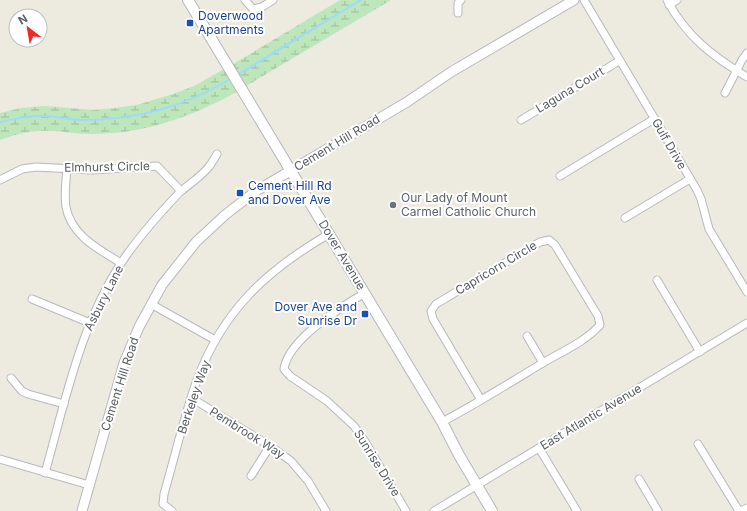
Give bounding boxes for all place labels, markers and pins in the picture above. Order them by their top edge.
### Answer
place label: Doverwood Apartments [198,8,264,37]
marker: Doverwood Apartments [185,18,195,28]
place label: Cement Hill Rd and Dover Ave [248,178,332,207]
marker: Cement Hill Rd and Dover Ave [235,188,245,198]
place label: Our Lady of Mount Carmel Catholic Church [401,190,536,219]
marker: Our Lady of Mount Carmel Catholic Church [388,200,398,210]
place label: Dover Ave and Sunrise Dr [274,299,357,328]
marker: Dover Ave and Sunrise Dr [360,309,370,319]

